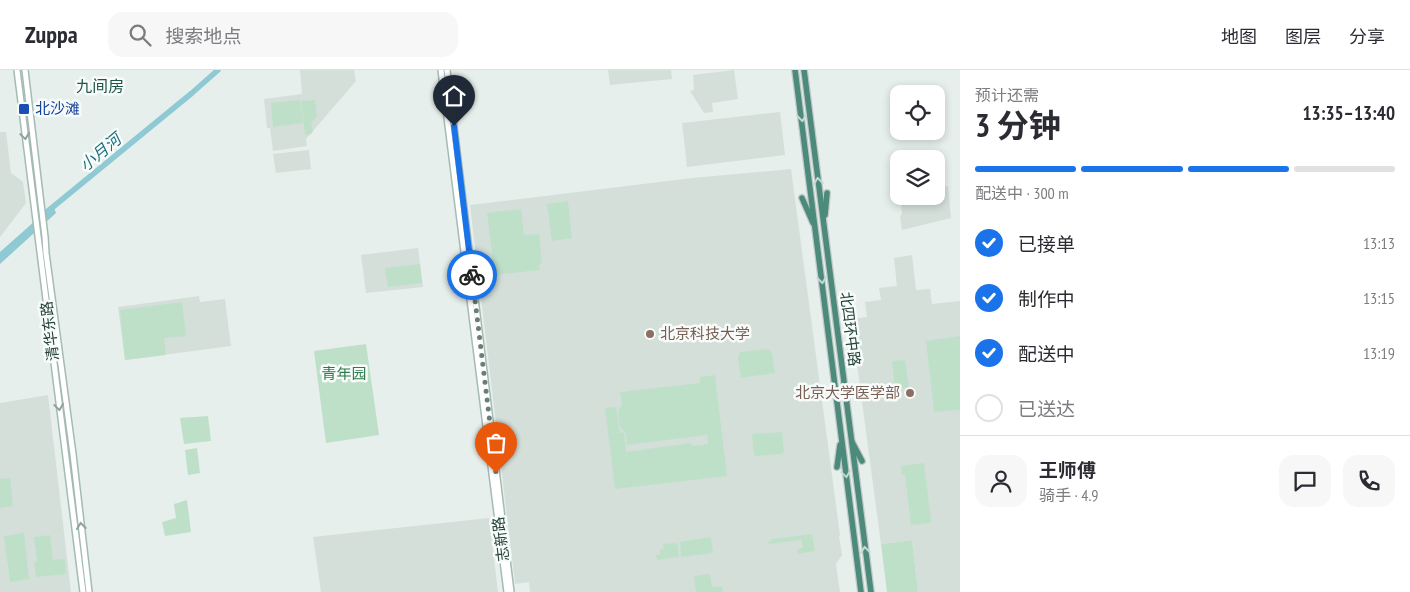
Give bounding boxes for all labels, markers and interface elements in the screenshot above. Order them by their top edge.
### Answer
search box [108,12,458,57]
text: Zuppa [25,19,78,50]
icon: search [126,21,154,49]
text: 搜索地点 [166,24,242,48]
text: 地图 [1221,25,1257,48]
text: 图层 [1285,25,1321,48]
text: 分享 [1349,25,1385,48]
pin [433,75,475,126]
district label: 九间房 [76,76,124,96]
icon: home [440,82,468,110]
map controls [890,85,945,205]
button: locate [890,85,945,140]
text: 预计还需 [975,85,1039,105]
place label: 北沙滩 [35,99,80,118]
text: 13:35–13:40 [1302,101,1395,125]
marker: 北沙滩 [17,102,31,116]
text: 3 分钟 [975,104,1061,146]
one-way arrow [796,114,806,123]
water label: 小月河 [75,127,127,175]
one-way arrow [20,131,30,140]
button: layers [890,150,945,205]
one-way arrow [813,177,824,185]
text: 配送中 · 300 m [975,183,1069,203]
icon: check [975,229,1003,257]
text: 已接单 [1018,232,1075,256]
text: 13:13 [1363,233,1395,253]
courier [447,250,497,300]
icon: bike [458,261,486,289]
one-way arrow [816,276,827,284]
icon: check [975,284,1003,312]
text: 制作中 [1018,287,1075,311]
text: 13:15 [1363,288,1395,308]
street label: 北四环中路 [836,291,864,367]
street label: 清华东路 [36,300,63,362]
place label: 北京科技大学 [660,324,750,343]
marker: 北京科技大学 [644,328,656,340]
icon: check [975,339,1003,367]
text: 配送中 [1018,342,1075,366]
text: 13:19 [1363,343,1395,363]
park label: 青年园 [321,364,367,383]
place label: 北京大学医学部 [795,383,900,402]
marker: 北京大学医学部 [904,387,916,399]
text: 已送达 [1018,397,1075,421]
one-way arrow [53,403,64,411]
pin [475,422,517,473]
icon: bag [482,429,510,457]
button: person [975,455,1027,507]
button: chat [1279,455,1331,507]
button: phone [1343,455,1395,507]
text: 王师傅 [1039,458,1096,482]
one-way arrow [840,470,851,478]
text: 骑手 · 4.9 [1039,485,1098,505]
street label: 志新路 [488,516,513,563]
one-way arrow [76,522,87,530]
one-way arrow [860,546,871,554]

